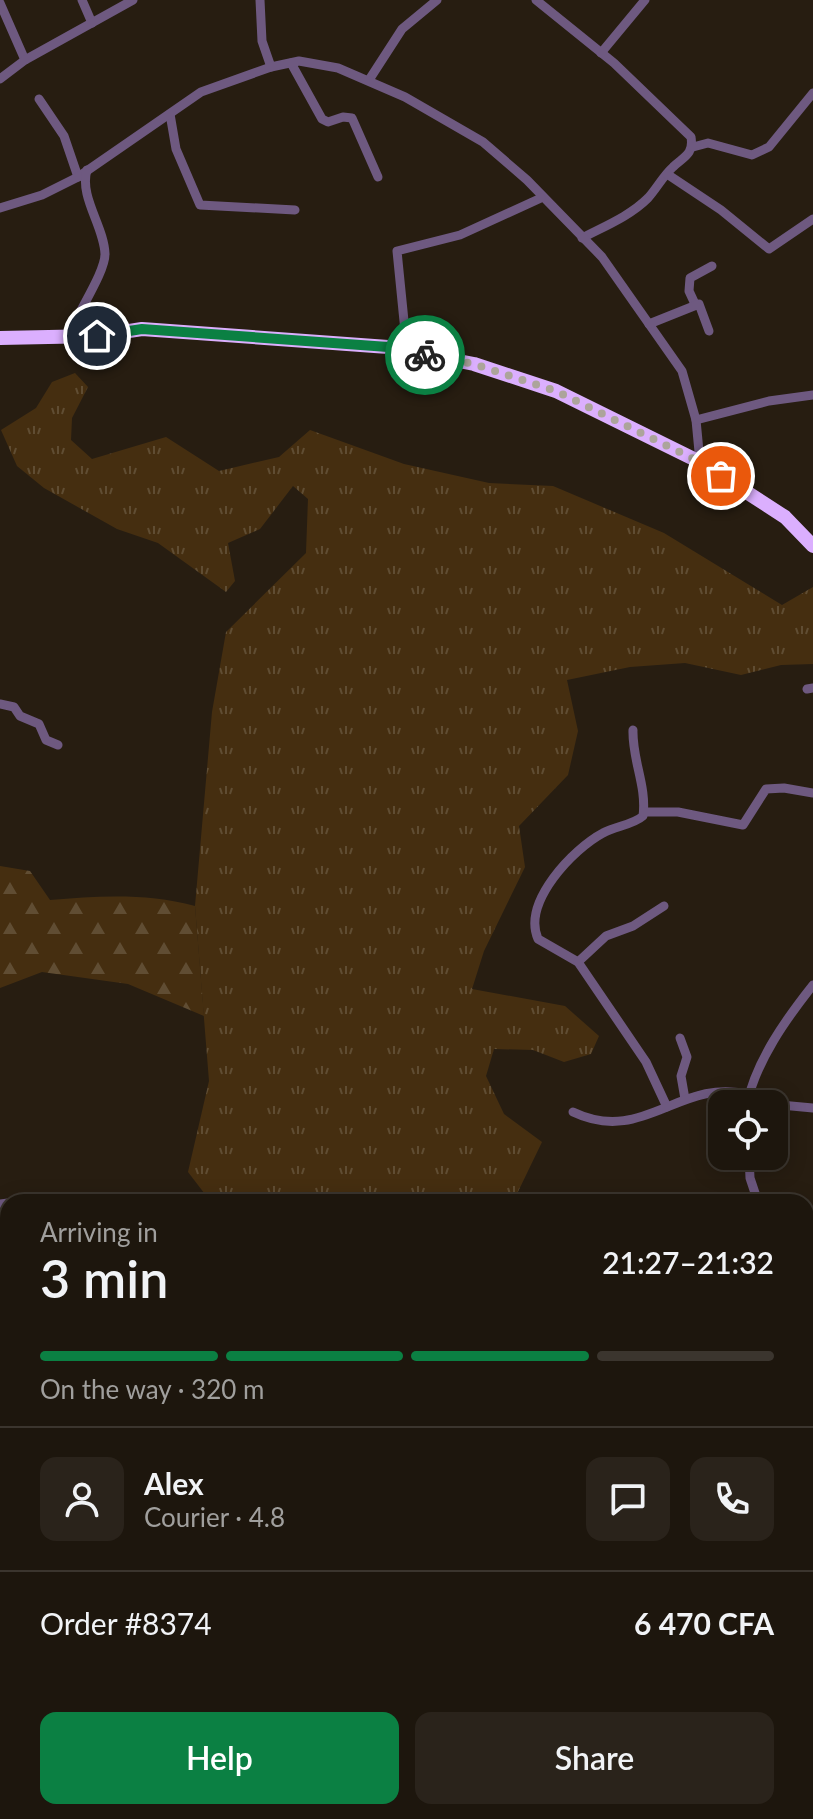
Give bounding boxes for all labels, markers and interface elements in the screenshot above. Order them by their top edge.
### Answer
pin [63,302,131,370]
icon: home [75,314,119,358]
courier [385,315,465,395]
icon: bike [403,333,447,377]
pin [687,442,755,510]
icon: bag [699,454,743,498]
map controls [708,1090,788,1170]
button: locate [708,1090,788,1170]
text: Arriving in [40,1216,158,1248]
text: 21:27–21:32 [602,1244,774,1280]
text: 3 min [40,1247,168,1309]
text: On the way · 320 m [40,1373,264,1405]
button: person [40,1457,124,1541]
button: chat [586,1457,670,1541]
button: phone [690,1457,774,1541]
text: Alex [144,1465,204,1501]
text: Courier · 4.8 [144,1501,285,1533]
text: Order #8374 [40,1605,212,1641]
text: 6 470 CFA [634,1605,774,1641]
button: Help [40,1712,399,1804]
button: Share [415,1712,774,1804]

